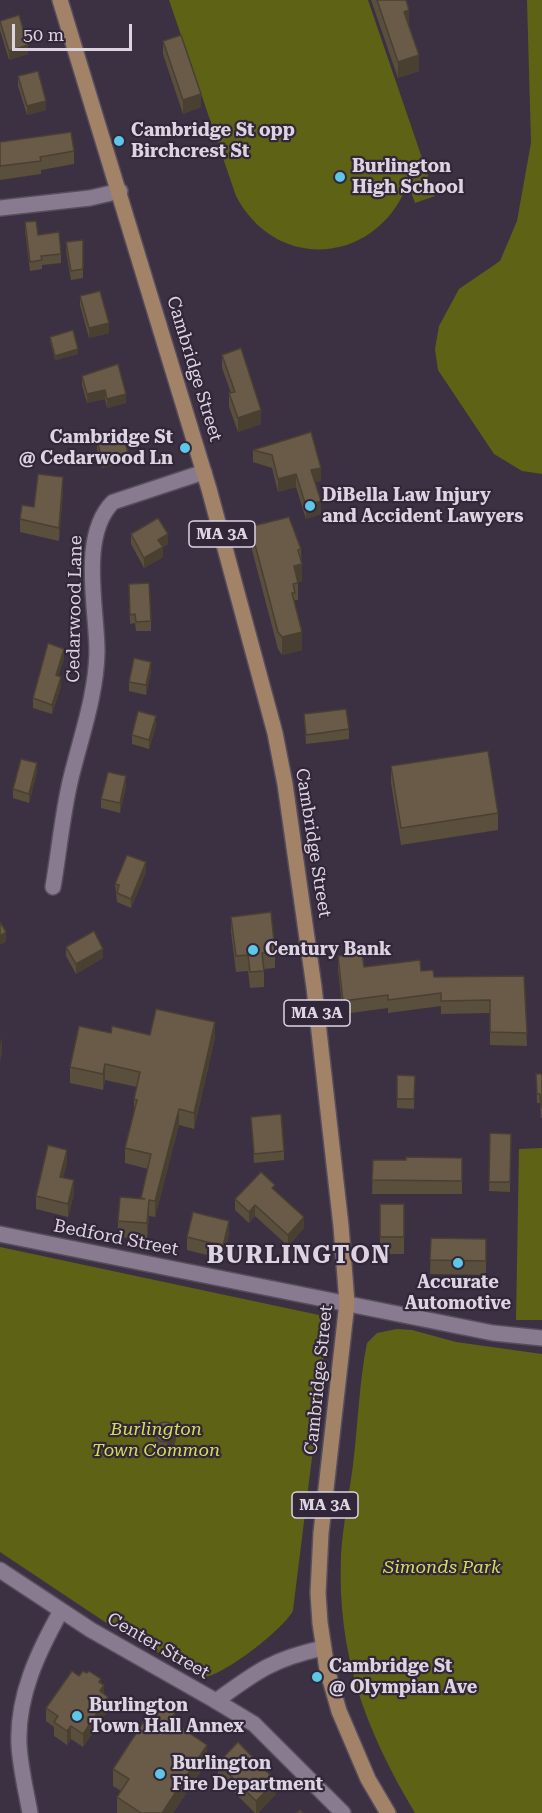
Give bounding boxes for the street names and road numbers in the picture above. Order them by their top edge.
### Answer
street label: Cambridge Street [162,294,226,444]
road number: MA 3A [189,521,255,547]
street label: Cedarwood Lane [63,535,87,683]
street label: Cambridge Street [291,767,335,919]
road number: MA 3A [284,1000,350,1026]
street label: Bedford Street [52,1215,180,1261]
street label: Cambridge Street [300,1304,338,1456]
road number: MA 3A [292,1492,358,1518]
street label: Center Street [103,1608,213,1684]

